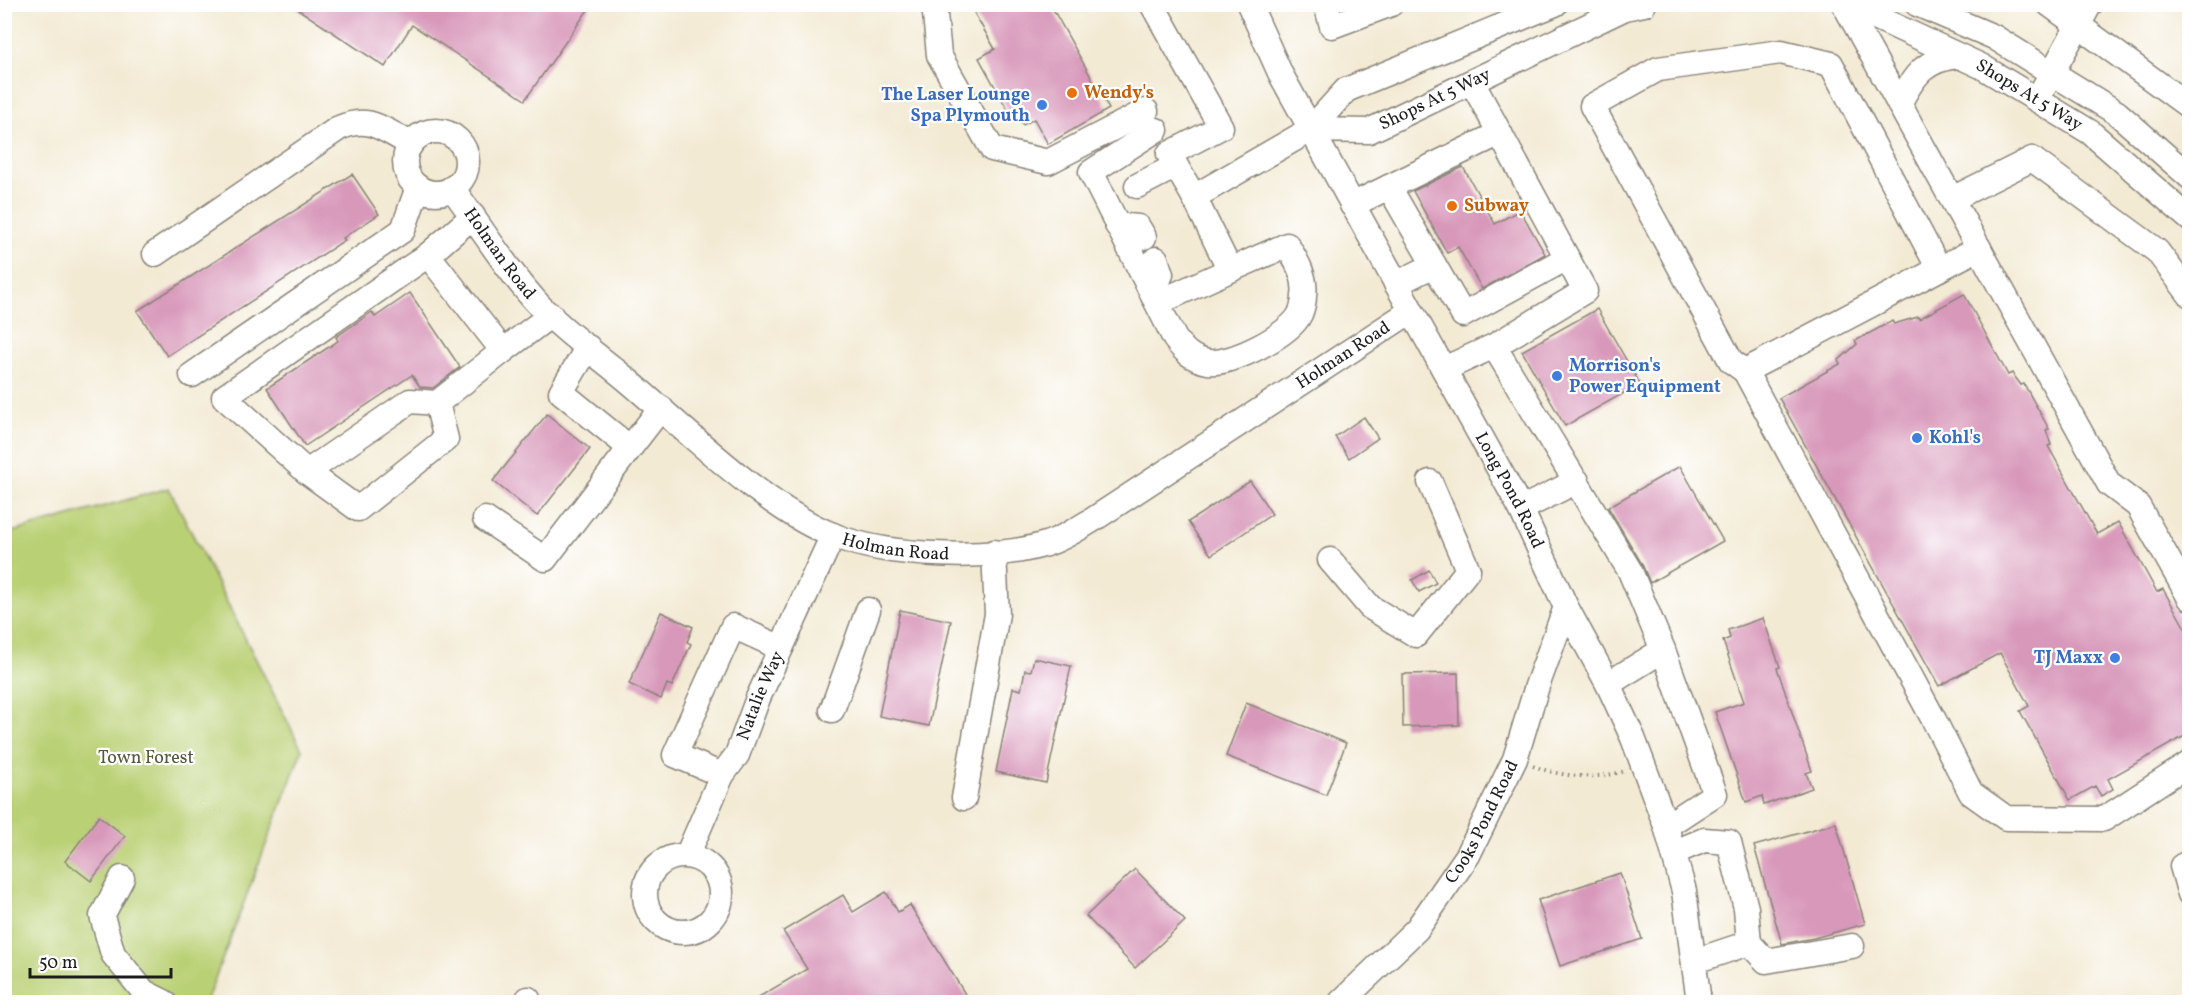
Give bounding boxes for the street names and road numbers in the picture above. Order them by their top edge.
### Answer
street label: Shops At 5 Way [1971,53,2088,137]
street label: Shops At 5 Way [1375,62,1495,137]
street label: Holman Road [457,203,541,305]
street label: Holman Road [1291,315,1395,396]
street label: Long Pond Road [1469,428,1550,553]
street label: Holman Road [839,527,950,567]
street label: Natalie Way [731,647,791,744]
street label: Cooks Pond Road [1439,756,1525,889]

